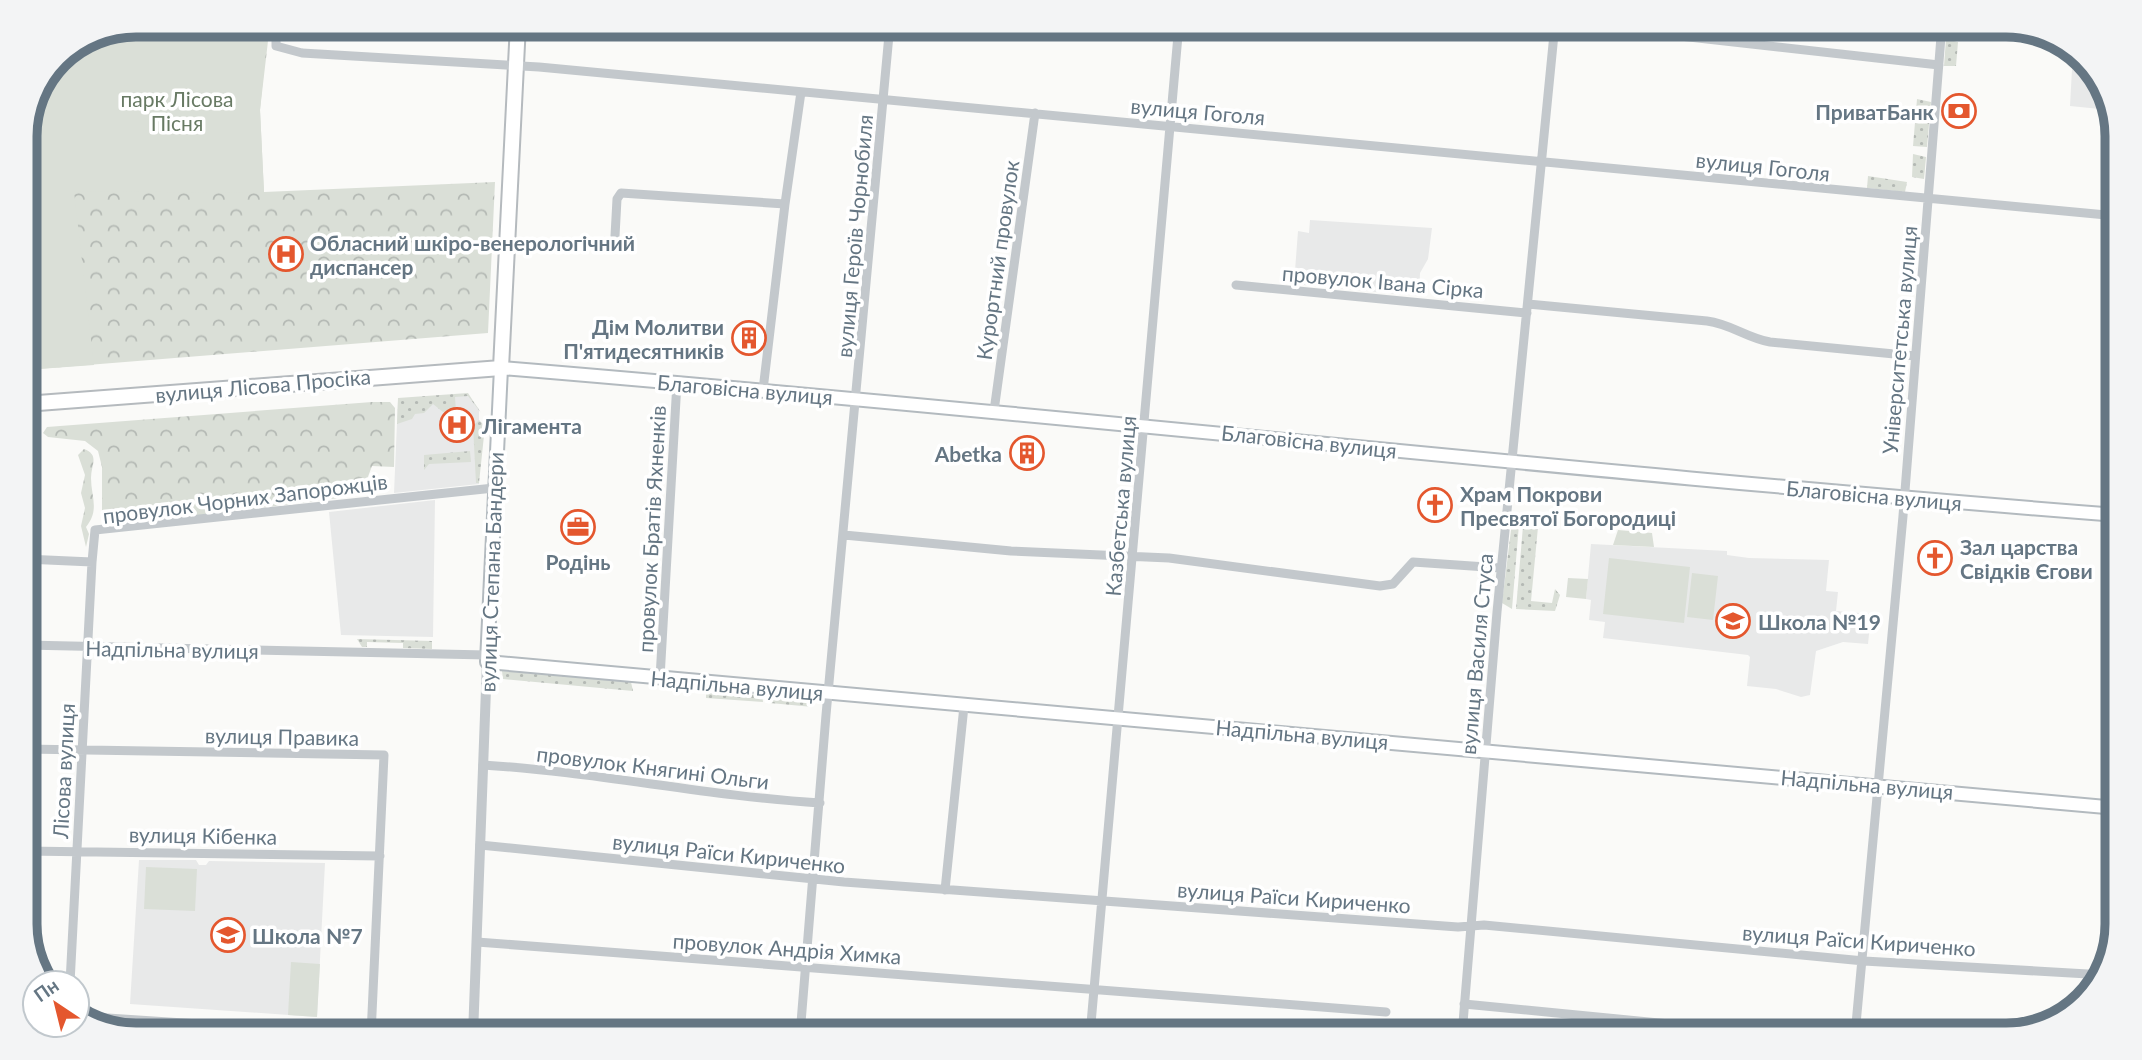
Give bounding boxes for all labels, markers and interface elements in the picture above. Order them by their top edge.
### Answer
park label: парк Лісова Пісня [121,86,234,135]
bank icon: ПриватБанк [1940,92,1978,130]
street label: вулиця Гоголя [1130,93,1266,129]
place label: ПриватБанк [1815,99,1935,124]
street label: вулиця Героїв Чорнобиля [831,113,877,359]
street label: вулиця Гоголя [1695,147,1831,185]
street label: Курортний провулок [971,158,1023,362]
street label: Університетська вулиця [1877,225,1921,455]
place label: Обласний шкіро-венерологічний диспансер [310,230,635,279]
hospital icon: Обласний шкіро-венерологічний диспансер [267,235,305,273]
street label: провулок Івана Сірка [1281,260,1485,302]
place label: Дім Молитви П'ятидесятників [563,314,724,363]
building icon: Дім Молитви П'ятидесятників [730,319,768,357]
street label: вулиця Лісова Просіка [154,363,372,407]
street label: Благовісна вулиця [656,369,834,409]
street label: провулок Братів Яхненків [632,405,670,653]
hospital icon: Лігамента [438,406,476,444]
place label: Лігамента [481,413,582,438]
street label: Казбетська вулиця [1100,415,1140,597]
street label: Благовісна вулиця [1220,419,1398,463]
building icon: Abetka [1008,434,1046,472]
place label: Abetka [934,441,1002,466]
street label: вулиця Степана Бандери [474,451,508,693]
street label: провулок Чорних Запорожців [101,468,389,528]
street label: Благовісна вулиця [1785,475,1963,515]
place label: Храм Покрови Пресвятої Богородиці [1460,481,1676,530]
church icon: Храм Покрови Пресвятої Богородиці [1416,486,1454,524]
office icon: Родінь [559,508,597,546]
place label: Зал царства Свідків Єгови [1960,534,2093,583]
church icon: Зал царства Свідків Єгови [1916,539,1954,577]
place label: Родінь [545,549,611,574]
street label: вулиця Василя Стуса [1455,552,1497,756]
school or university icon: Школа №19 [1714,602,1752,640]
place label: Школа №19 [1758,609,1881,634]
street label: Надпільна вулиця [85,635,259,663]
street label: Надпільна вулиця [650,665,824,705]
street label: Лісова вулиця [47,703,79,840]
street label: Надпільна вулиця [1215,714,1389,754]
street label: вулиця Правика [205,722,359,750]
street label: провулок Княгині Ольги [535,740,771,794]
street label: Надпільна вулиця [1780,764,1954,804]
street label: вулиця Кібенка [129,821,277,849]
street label: вулиця Раїси Кириченко [611,828,847,878]
street label: вулиця Раїси Кириченко [1176,876,1412,918]
school or university icon: Школа №7 [209,916,247,954]
street label: вулиця Раїси Кириченко [1741,919,1977,961]
place label: Школа №7 [252,923,363,948]
street label: провулок Андрія Химка [672,928,902,968]
north arrow [21,969,91,1039]
text: Пн [29,973,63,1006]

